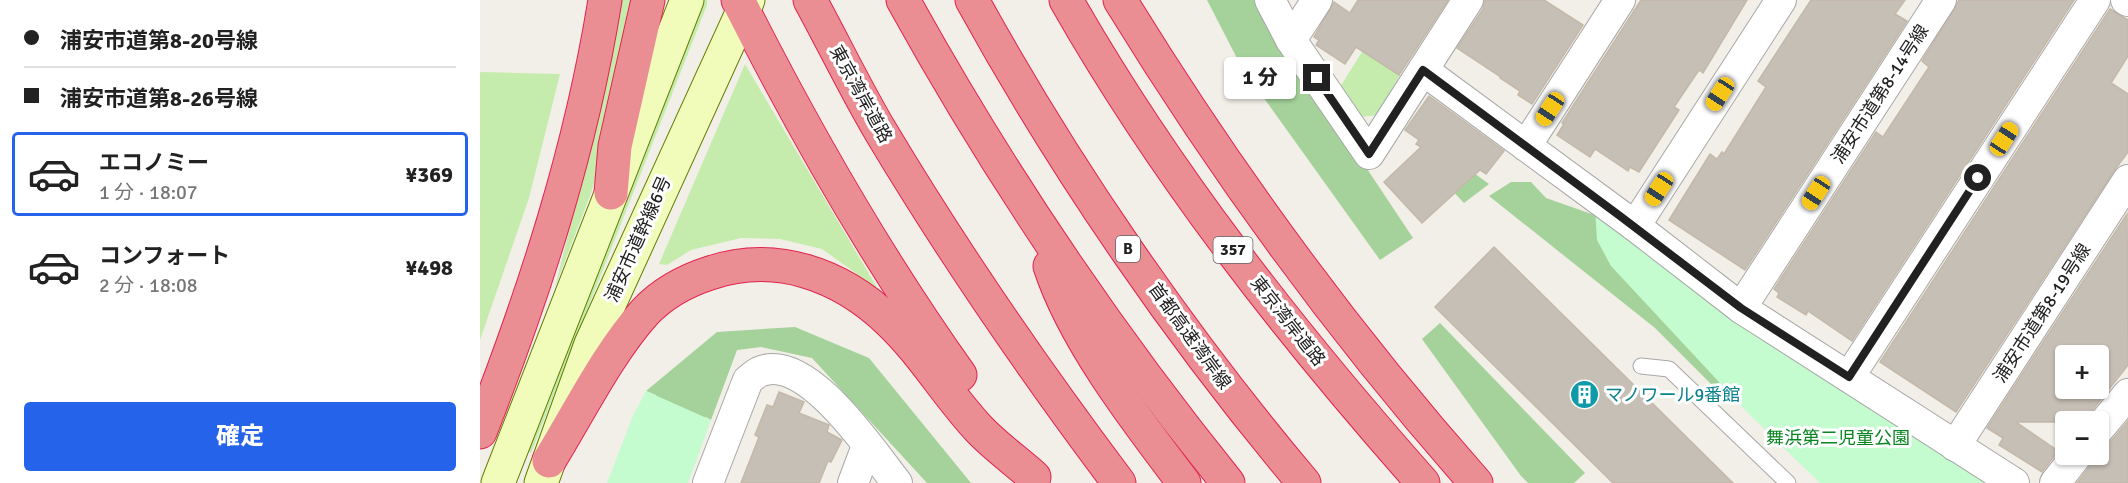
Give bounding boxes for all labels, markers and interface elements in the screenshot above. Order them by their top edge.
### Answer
street label: 浦安市道第8-14号線 [1827,20,1933,168]
text: 浦安市道第8-20号線 [60,27,258,54]
street label: 東京湾岸道路 [825,41,897,147]
callout: 1 分 [1224,57,1296,99]
route end [1303,64,1330,91]
text: 1 分 [1242,65,1278,90]
car [1703,74,1737,114]
text: 浦安市道第8-26号線 [60,85,258,112]
car [1533,89,1567,129]
car [1987,119,2021,159]
icon: car [27,147,81,201]
text: エコノミー [99,149,209,176]
text: ¥369 [405,161,453,188]
route start [1964,164,1991,191]
car [1642,169,1676,209]
street label: 浦安市道幹線6号 [600,173,676,305]
car [1799,173,1833,213]
text: 1 分 · 18:07 [99,180,198,205]
road number: B [1116,236,1140,262]
road number: 357 [1214,237,1252,263]
street label: 浦安市道第8-19号線 [1989,239,2095,387]
icon: car [27,240,81,294]
text: コンフォート [99,242,230,269]
text: ¥498 [405,254,453,281]
street label: 東京湾岸道路 [1246,272,1330,370]
text: 2 分 · 18:08 [99,273,198,298]
street label: 首都高速湾岸線 [1144,279,1236,393]
map controls [2055,345,2109,465]
button: + [2055,345,2109,399]
building icon: マノワール9番館 [1568,379,1600,411]
place label: マノワール9番館 [1605,384,1740,406]
button: 確定 [24,402,456,471]
button: − [2055,411,2109,465]
park label: 舞浜第二児童公園 [1766,427,1910,449]

